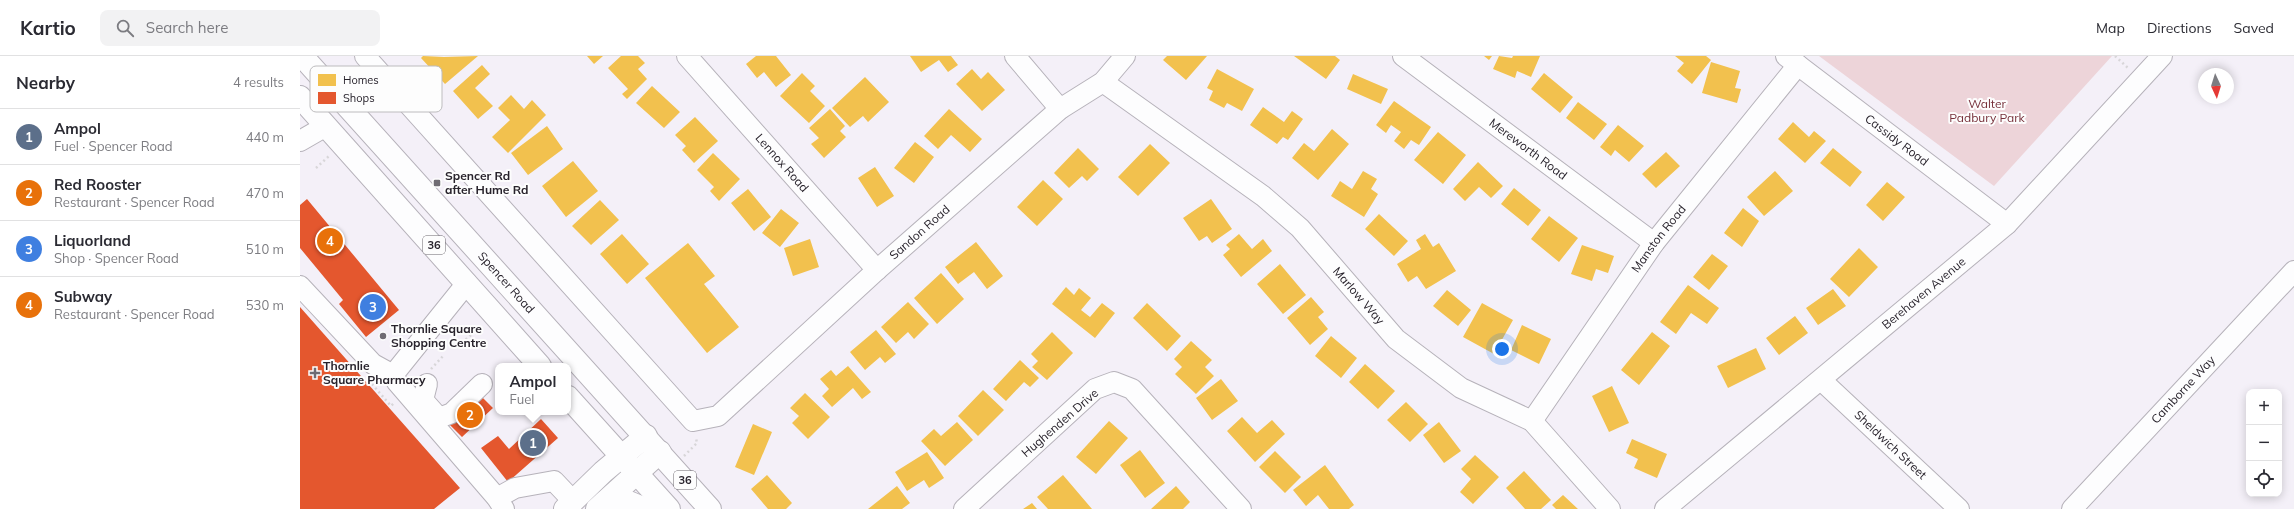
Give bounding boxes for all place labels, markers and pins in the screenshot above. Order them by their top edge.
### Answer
place label: Spencer Rd after Hume Rd [445,168,528,197]
marker: Spencer Rd after Hume Rd [432,178,442,188]
pin: 4 [317,226,343,256]
pin: 3 [360,292,386,322]
place label: Thornlie Square Shopping Centre [391,321,487,350]
marker: Thornlie Square Shopping Centre [378,331,388,341]
place label: Thornlie Square Pharmacy [323,358,426,387]
marker: Thornlie Square Pharmacy [310,368,320,378]
pin: 2 [457,400,483,430]
pin: 1 [520,428,546,458]

